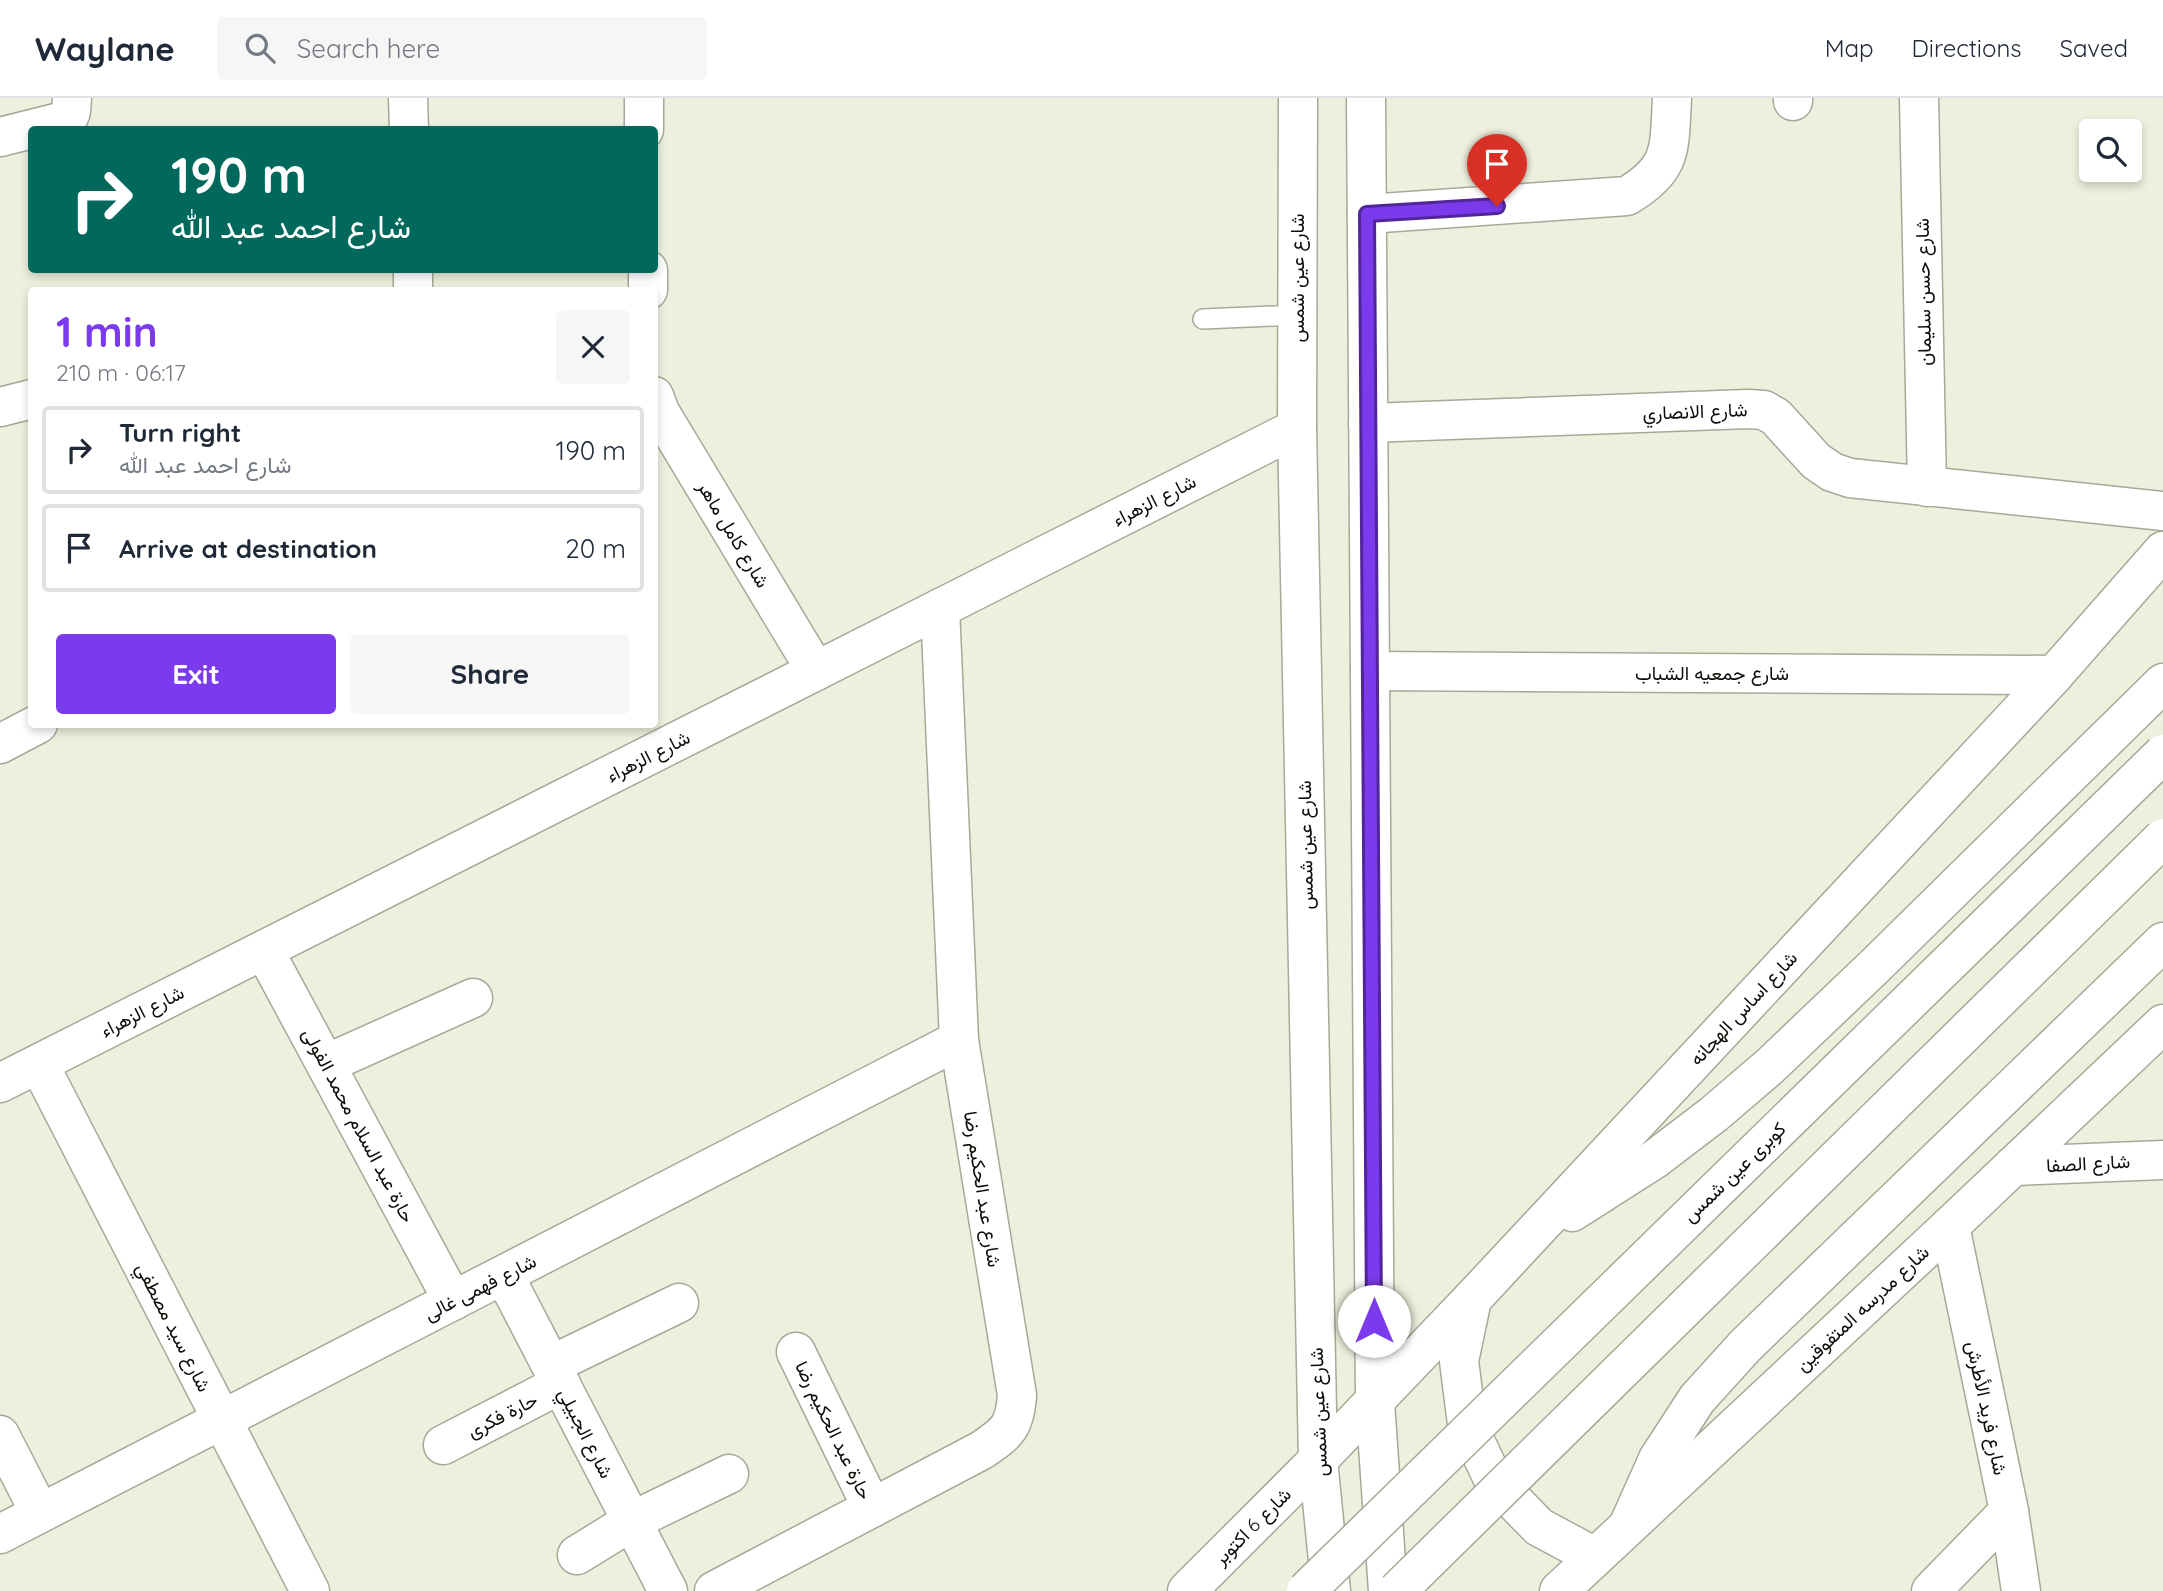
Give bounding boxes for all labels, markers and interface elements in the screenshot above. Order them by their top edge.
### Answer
search box [217,17,707,80]
text: Waylane [35,28,175,69]
icon: search [241,29,279,67]
text: Search here [297,32,440,65]
text: Map [1825,33,1874,63]
text: Directions [1912,33,2022,63]
text: Saved [2060,33,2128,63]
map controls [2079,119,2142,182]
button: search [2079,119,2142,182]
pin [1467,134,1527,206]
text: 190 m [171,144,307,205]
icon: arrive [1478,145,1516,183]
icon: right [56,154,147,245]
text: شارع احمد عبد الله [171,206,411,246]
street label: شارع عين شمس [1285,213,1310,343]
street label: شارع حسن سليمان [1910,218,1937,366]
text: 1 min [56,305,158,358]
button: close [556,310,630,384]
text: 210 m · 06:17 [56,358,186,387]
street label: شارع الانصاري [1642,397,1748,429]
text: Turn right [119,416,241,449]
icon: right [60,431,98,469]
text: 190 m [556,434,626,467]
text: شارع احمد عبد الله [119,450,291,479]
street label: شارع الزهراء [1108,469,1200,532]
street label: شارع كامل ماهر [691,475,775,592]
icon: arrive [60,529,98,567]
text: Arrive at destination [119,532,377,565]
text: 20 m [565,532,626,565]
button: Exit [56,634,336,714]
button: Share [350,634,630,714]
street label: شارع جمعيه الشباب [1635,661,1789,686]
street label: شارع الزهراء [602,725,694,788]
street label: شارع عين شمس [1292,780,1319,910]
street label: شارع اساس الهجانه [1684,946,1803,1071]
street label: شارع الزهراء [96,980,188,1043]
street label: حارة عبد السلام محمد الفولى [297,1023,421,1227]
street label: شارع عبد الحكيم رضا [958,1109,1007,1269]
street label: كوبرى عين شمس [1677,1117,1791,1227]
street label: شارع الصفا [2045,1149,2131,1178]
street label: شارع مدرسه المتفوقين [1790,1240,1935,1377]
street label: شارع فهمى غالى [420,1248,541,1326]
street label: شارع سيد مصطفي [128,1258,217,1397]
position arrow [1337,1284,1411,1358]
street label: شارع فريد الأطرش [1960,1339,2013,1477]
street label: شارع عين شمس [1304,1347,1333,1477]
street label: حارة عبد الحكيم رضا [789,1357,878,1504]
street label: شارع الجبيلي [549,1384,619,1484]
street label: حارة فكرى [463,1387,541,1443]
street label: شارع 6 اكتوبر [1207,1482,1297,1571]

